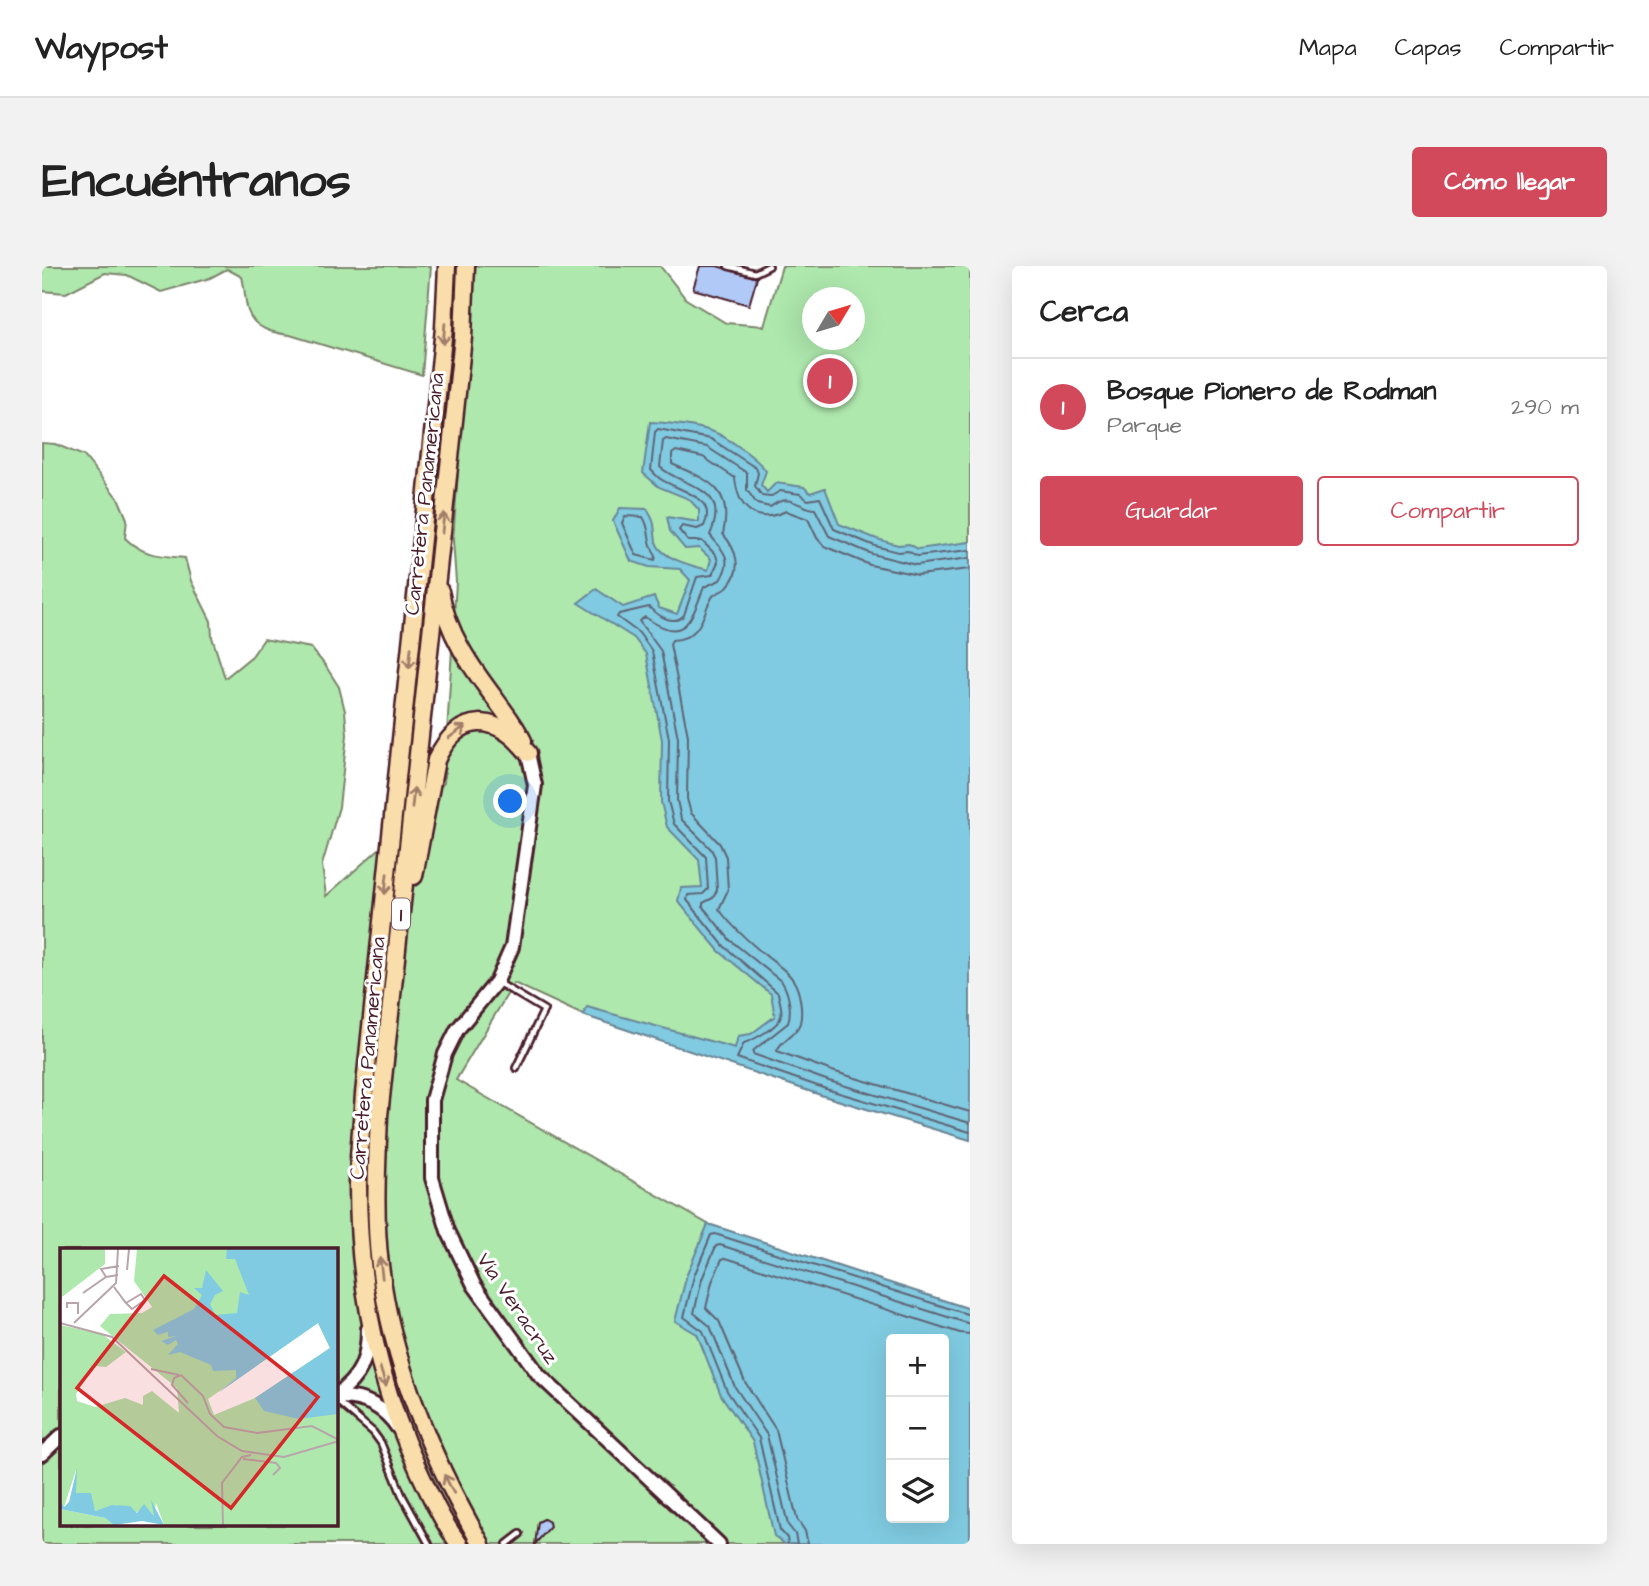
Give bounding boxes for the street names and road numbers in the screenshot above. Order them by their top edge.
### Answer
street label: Carretera Panamericana [397,371,452,617]
road number: 1 [392,898,410,930]
street label: Carretera Panamericana [342,935,393,1181]
street label: Vía Veracruz [470,1247,566,1370]

